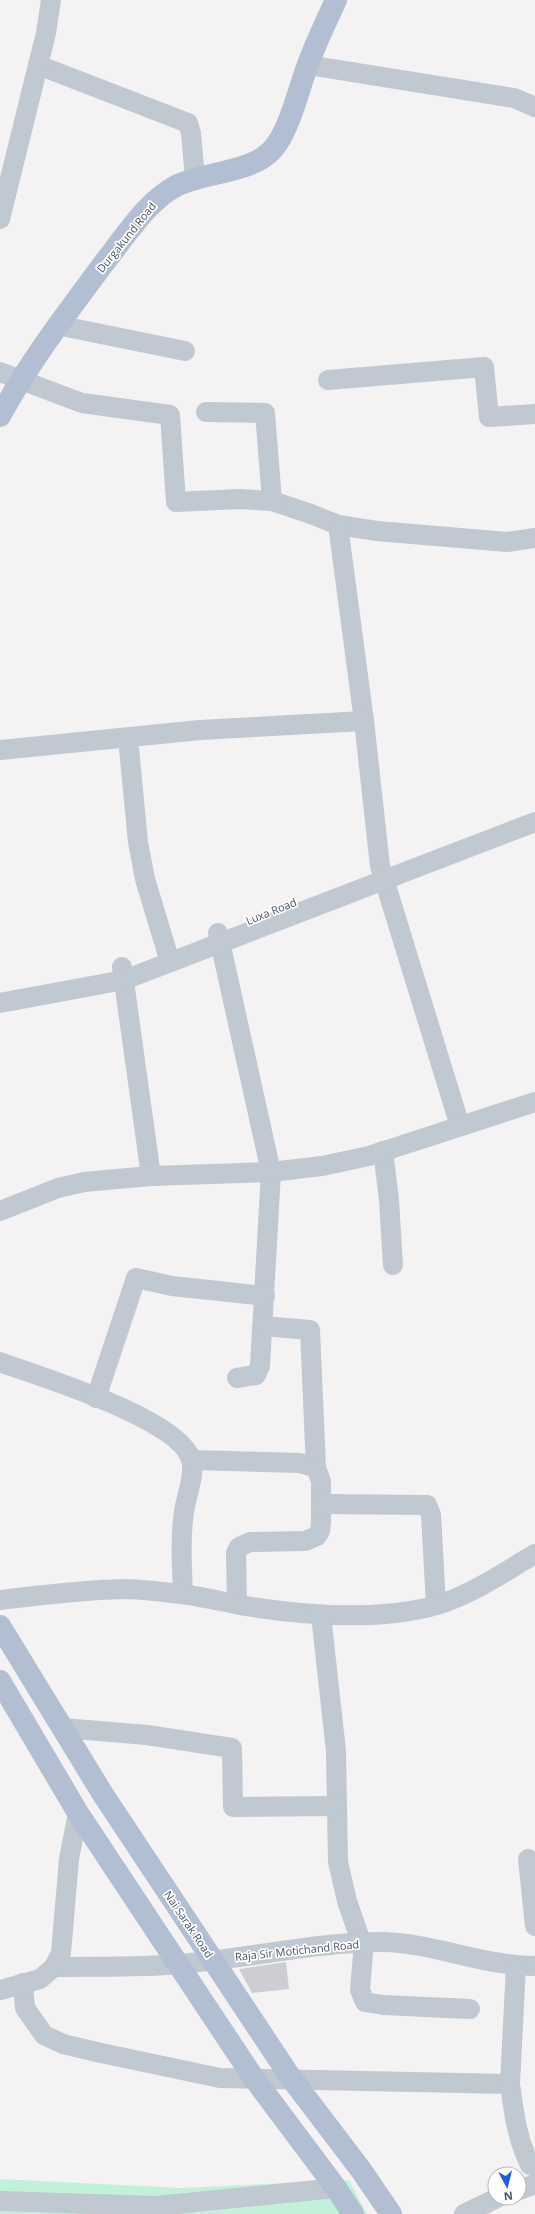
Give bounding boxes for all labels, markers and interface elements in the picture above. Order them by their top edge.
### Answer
street label: Durgakund Road [93,199,159,275]
street label: Luxa Road [243,894,299,928]
street label: Nai Sarak Road [161,1888,217,1960]
street label: Raja Sir Motichand Road [234,1936,360,1964]
north arrow [487,2166,527,2206]
text: N [503,2188,514,2204]

